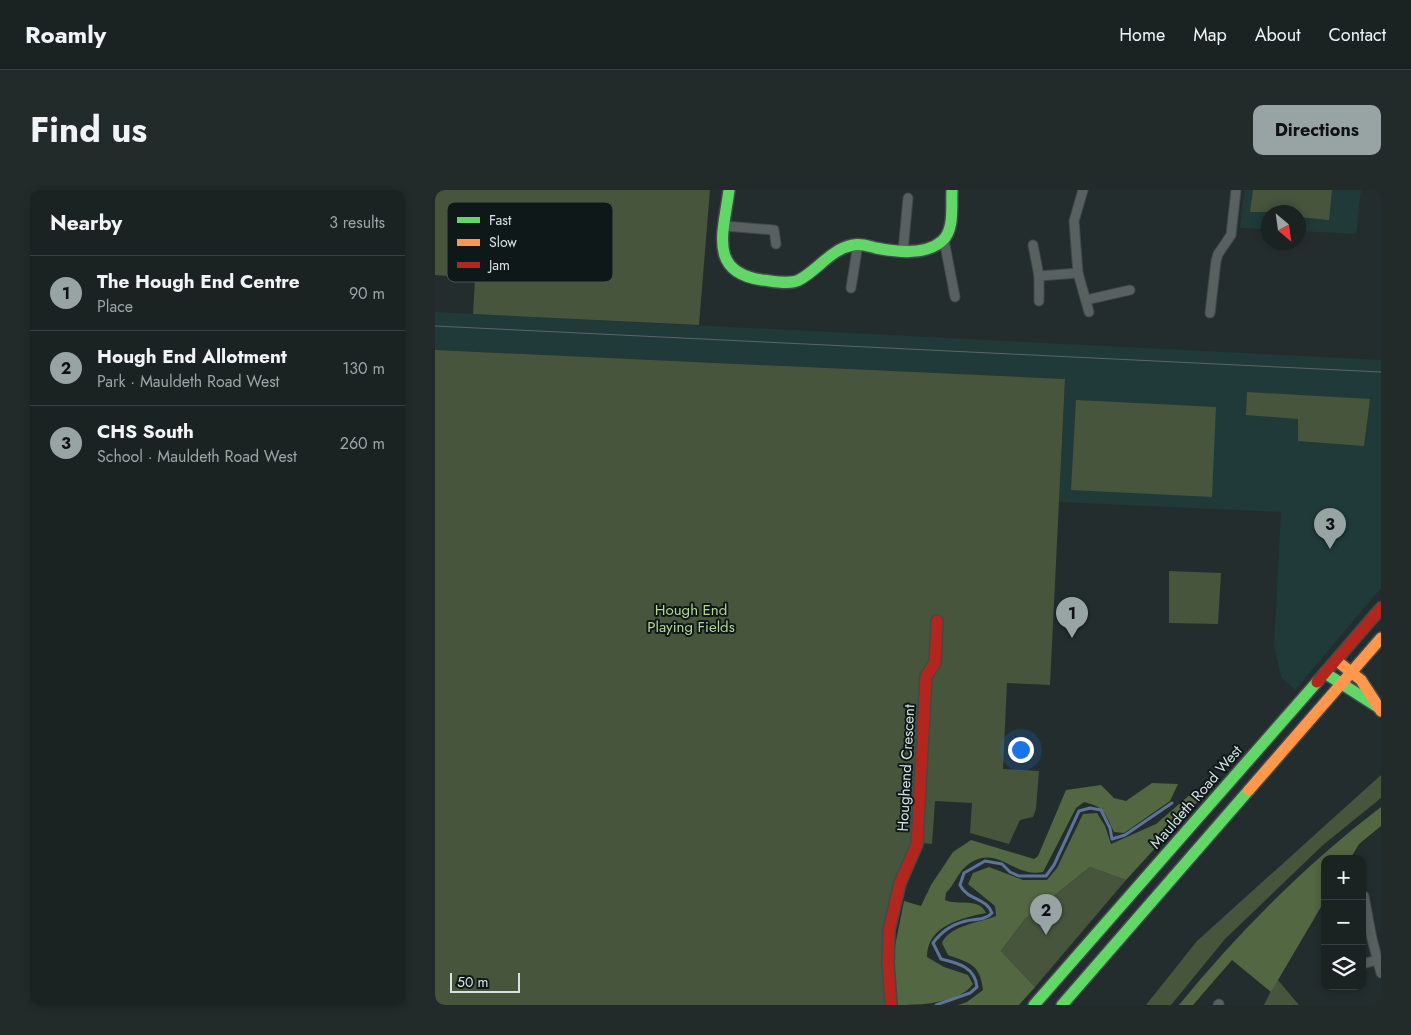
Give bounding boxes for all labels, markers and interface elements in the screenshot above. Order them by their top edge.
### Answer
text: Roamly [25,17,106,52]
text: Home [1119,22,1165,48]
text: Map [1193,22,1227,48]
text: About [1255,22,1300,48]
text: Contact [1328,22,1386,48]
text: Find us [30,105,147,155]
button: Directions [1253,105,1381,155]
legend [447,202,613,282]
north arrow [1261,205,1306,250]
text: Nearby [50,208,122,238]
text: Fast [489,210,512,230]
text: 3 results [329,211,385,234]
text: Slow [489,232,517,252]
text: Jam [487,255,510,275]
text: The Hough End Centre [97,268,300,295]
text: 1 [62,282,70,305]
text: 90 m [349,282,385,305]
text: Place [97,295,133,318]
text: Hough End Allotment [97,343,287,370]
text: 2 [61,357,71,380]
text: 130 m [342,357,385,380]
text: Park · Mauldeth Road West [97,370,279,393]
text: CHS South [97,418,194,445]
text: 3 [61,432,71,455]
text: 260 m [340,432,385,455]
text: School · Mauldeth Road West [97,445,297,468]
pin: 3 [1314,508,1346,549]
pin: 1 [1056,597,1088,638]
park label: Hough End Playing Fields [647,599,735,638]
street label: Houghend Crescent [892,704,920,832]
your location [1008,737,1034,763]
street label: Mauldeth Road West [1145,740,1247,854]
map controls [1321,855,1366,990]
button: + [1321,855,1366,900]
pin: 2 [1030,894,1062,935]
button: − [1321,900,1366,945]
button: layers [1321,945,1366,990]
scale bar [450,970,520,993]
text: 50 m [457,972,488,992]

